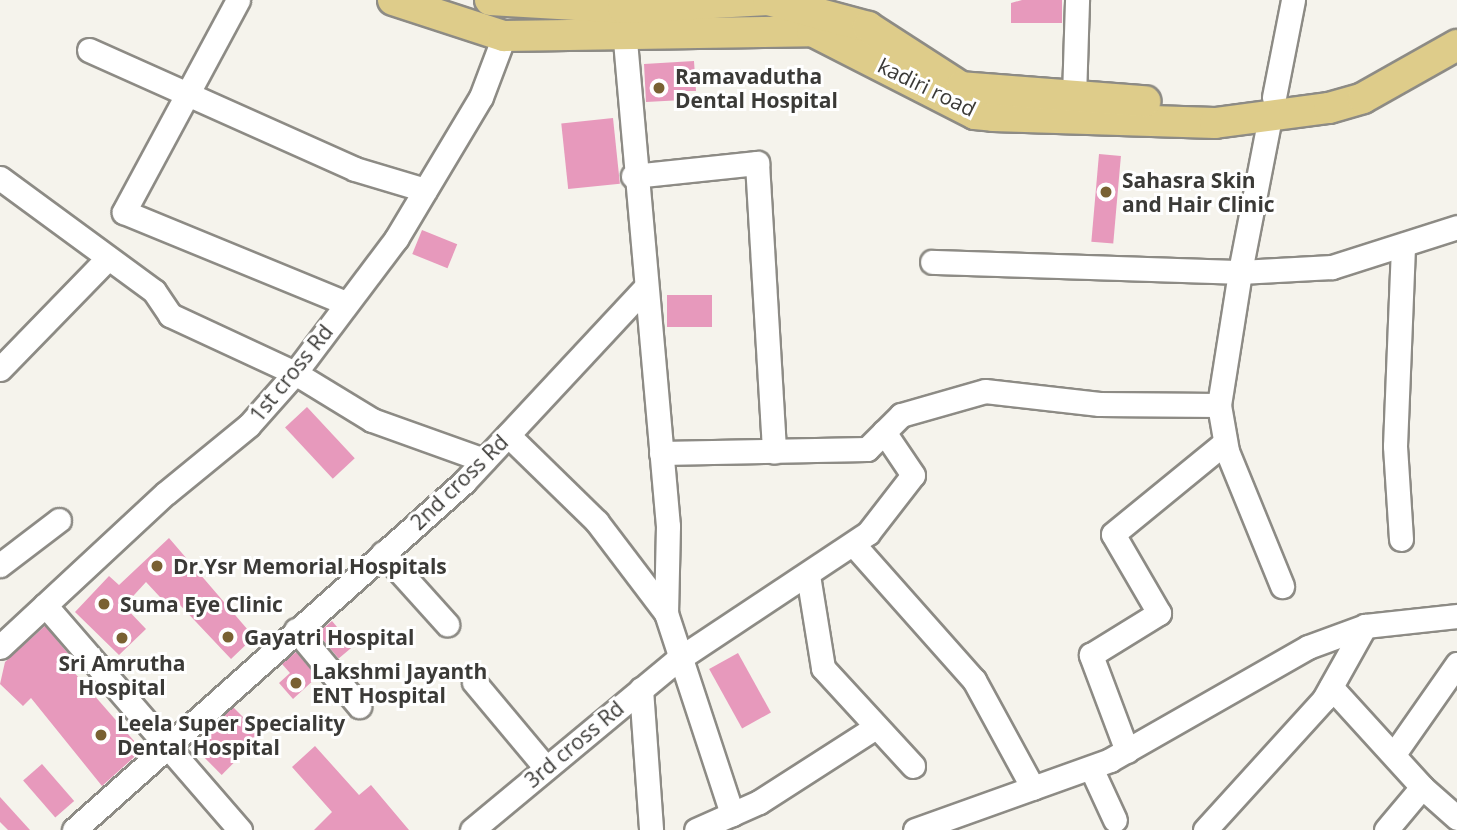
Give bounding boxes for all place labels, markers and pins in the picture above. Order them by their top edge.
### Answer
place label: Ramavadutha Dental Hospital [675,63,838,113]
marker: Ramavadutha Dental Hospital [649,78,669,98]
place label: Sahasra Skin and Hair Clinic [1122,167,1275,217]
marker: Sahasra Skin and Hair Clinic [1096,182,1116,202]
place label: Dr.Ysr Memorial Hospitals [173,553,447,579]
marker: Dr.Ysr Memorial Hospitals [147,556,167,576]
place label: Suma Eye Clinic [120,591,283,617]
marker: Suma Eye Clinic [94,594,114,614]
place label: Gayatri Hospital [244,624,414,650]
marker: Gayatri Hospital [218,627,238,647]
marker: Sri Amrutha Hospital [112,628,132,648]
place label: Sri Amrutha Hospital [58,650,186,700]
place label: Lakshmi Jayanth ENT Hospital [312,658,487,708]
marker: Lakshmi Jayanth ENT Hospital [286,673,306,693]
place label: Leela Super Speciality Dental Hospital [117,710,345,760]
marker: Leela Super Speciality Dental Hospital [91,725,111,745]

